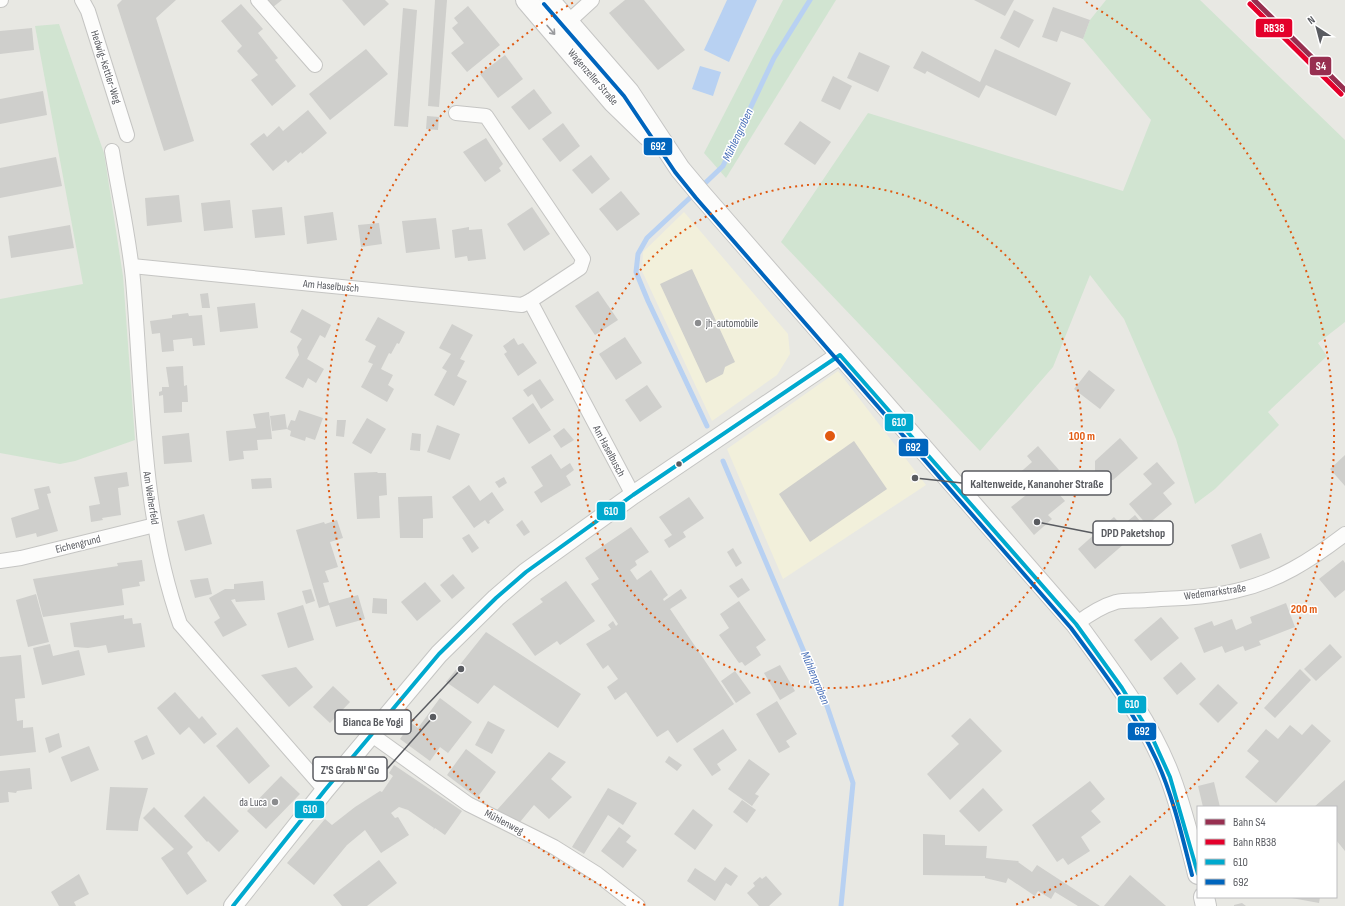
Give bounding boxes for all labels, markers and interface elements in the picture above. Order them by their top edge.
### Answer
north arrow [1297,8,1337,48]
text: N [1305,13,1318,27]
line badge: RB38 [1255,18,1293,38]
text: RB38 [1264,22,1284,35]
one-way arrow [547,24,556,35]
street label: Hedwig-Kettler-Weg [88,29,124,106]
street label: Wagenzeller Straße [565,46,621,108]
line badge: S4 [1309,56,1332,76]
text: S4 [1316,60,1326,73]
water label: Mühlengraben [719,106,757,164]
line badge: 692 [643,137,673,156]
text: 692 [650,140,666,153]
street label: Am Haselbusch [301,277,360,295]
place label: jh-automobile [705,317,758,330]
marker: jh-automobile [693,318,703,328]
line badge: 610 [884,413,914,432]
text: 610 [892,416,906,429]
street label: Am Haselbusch [590,422,628,479]
centre of rings [823,429,837,443]
text: 100 m [1069,429,1095,444]
line badge: 692 [898,438,929,457]
text: 692 [905,441,921,454]
unlabelled marker [674,459,684,469]
street label: Am Weiherfeld [140,470,162,526]
callout: Kaltenweide, Kananoher Straße [962,471,1111,495]
text: Kaltenweide, Kananoher Straße [970,477,1104,492]
line badge: 610 [596,501,626,521]
text: 610 [604,505,618,518]
callout: DPD Paketshop [1093,521,1173,545]
text: DPD Paketshop [1101,526,1165,541]
street label: Eichengrund [54,532,102,556]
street label: Wedemarkstraße [1183,581,1247,603]
text: 200 m [1291,602,1317,617]
water label: Mühlengraben [797,649,833,707]
line badge: 610 [1117,695,1147,714]
text: 610 [1125,698,1139,711]
callout: Bianca Be Yogi [335,710,411,734]
text: Bianca Be Yogi [343,715,403,730]
line badge: 692 [1127,722,1157,741]
text: 692 [1134,725,1150,738]
callout: Z'S Grab N' Go [313,757,387,781]
text: Z'S Grab N' Go [321,763,379,778]
place label: da Luca [239,796,267,809]
marker: da Luca [270,797,280,807]
line badge: 610 [294,800,325,819]
text: 610 [303,803,317,816]
legend [1197,806,1337,898]
street label: Mühlenweg [482,807,526,838]
text: Bahn S4 [1233,815,1266,830]
text: Bahn RB38 [1233,835,1276,850]
text: 610 [1233,855,1248,870]
text: 692 [1233,875,1249,890]

